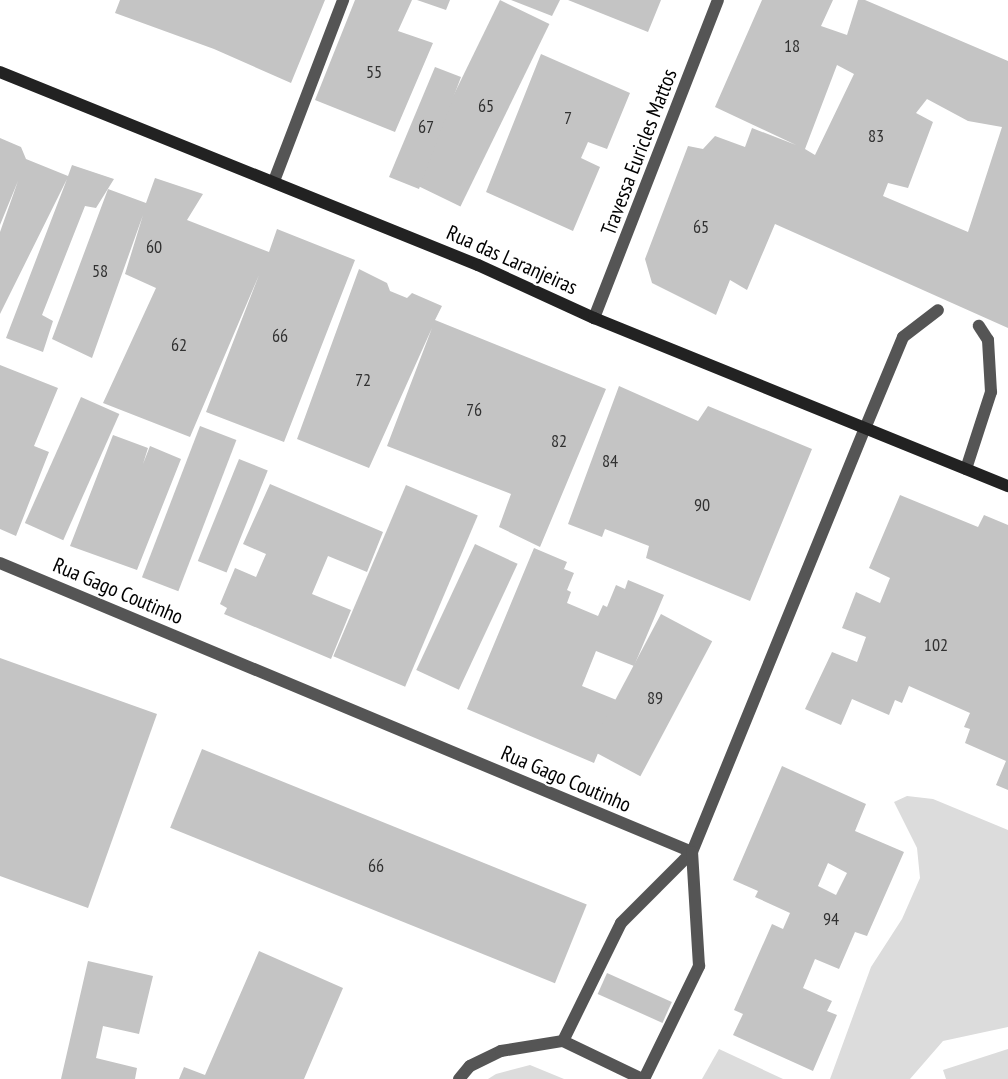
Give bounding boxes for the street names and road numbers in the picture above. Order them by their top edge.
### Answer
street label: Travessa Euricles Mattos [596,65,682,239]
street label: Rua das Laranjeiras [443,220,581,300]
street label: Rua Gago Coutinho [49,552,187,630]
street label: Rua Gago Coutinho [497,740,635,818]

